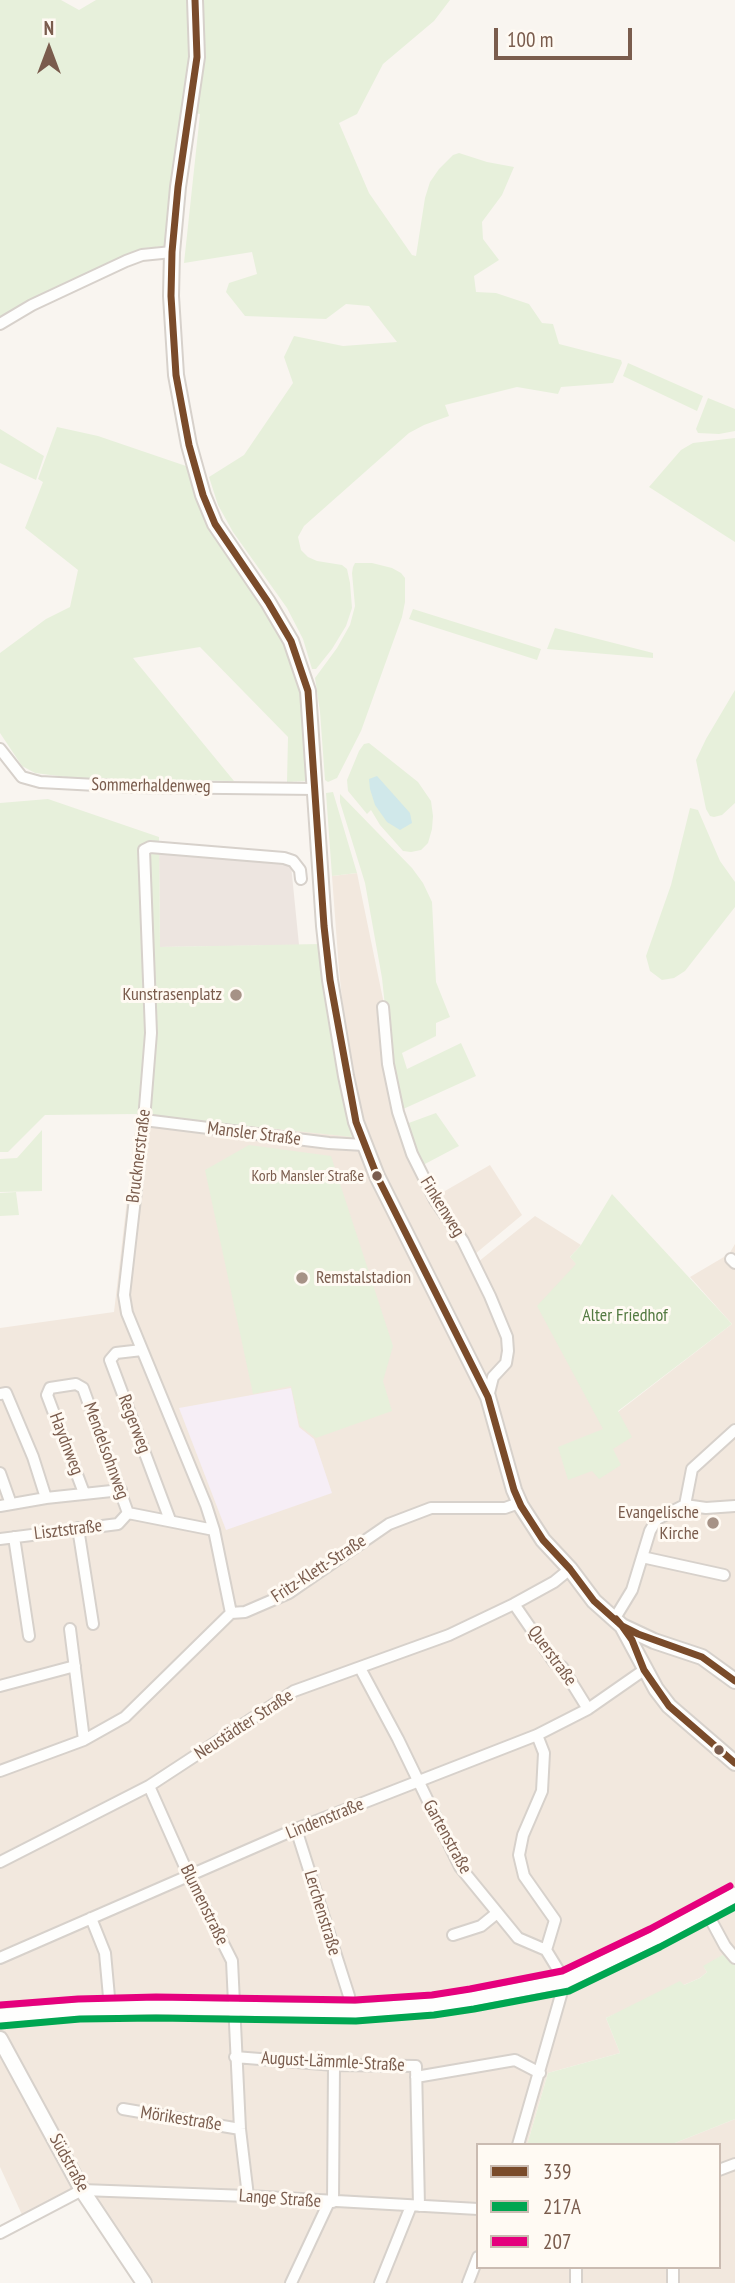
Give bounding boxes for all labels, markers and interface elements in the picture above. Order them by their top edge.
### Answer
north arrow [14,14,84,84]
scale bar [497,14,635,58]
text: N [44,16,54,40]
text: 100 m [507,26,553,53]
street label: Sommerhaldenweg [91,774,211,798]
place label: Kunstrasenplatz [123,984,222,1006]
marker: Kunstrasenplatz [228,987,244,1003]
street label: Brucknerstraße [123,1108,155,1204]
street label: Mansler Straße [206,1118,302,1150]
place label: Korb Mansler Straße [252,1166,364,1186]
marker: Korb Mansler Straße [370,1169,384,1183]
street label: Finkenweg [415,1173,469,1241]
place label: Remstalstadion [316,1267,411,1289]
marker: Remstalstadion [294,1270,310,1286]
park label: Alter Friedhof [582,1305,668,1327]
street label: Regerweg [113,1392,155,1456]
street label: Mendelsohnweg [79,1400,133,1502]
street label: Haydnweg [44,1410,88,1478]
place label: Evangelische Kirche [618,1502,699,1544]
street label: Lisztstraße [33,1515,103,1545]
marker: Evangelische Kirche [705,1515,721,1531]
street label: Fritz-Klett-Straße [268,1530,370,1608]
street label: Querstraße [523,1622,581,1690]
street label: Neustädter Straße [191,1685,297,1765]
unlabelled marker [712,1743,726,1757]
street label: Lindenstraße [283,1794,367,1844]
street label: Gartenstraße [418,1796,476,1878]
street label: Blumenstraße [175,1861,233,1949]
street label: Lerchenstraße [299,1868,345,1958]
street label: August-Lämmle-Straße [261,2047,405,2077]
street label: Mörikestraße [139,2102,223,2136]
street label: Südstraße [44,2130,94,2196]
legend [476,2143,721,2269]
text: 339 [543,2158,571,2185]
street label: Lange Straße [238,2185,322,2213]
text: 217A [543,2193,581,2220]
text: 207 [543,2228,571,2255]

